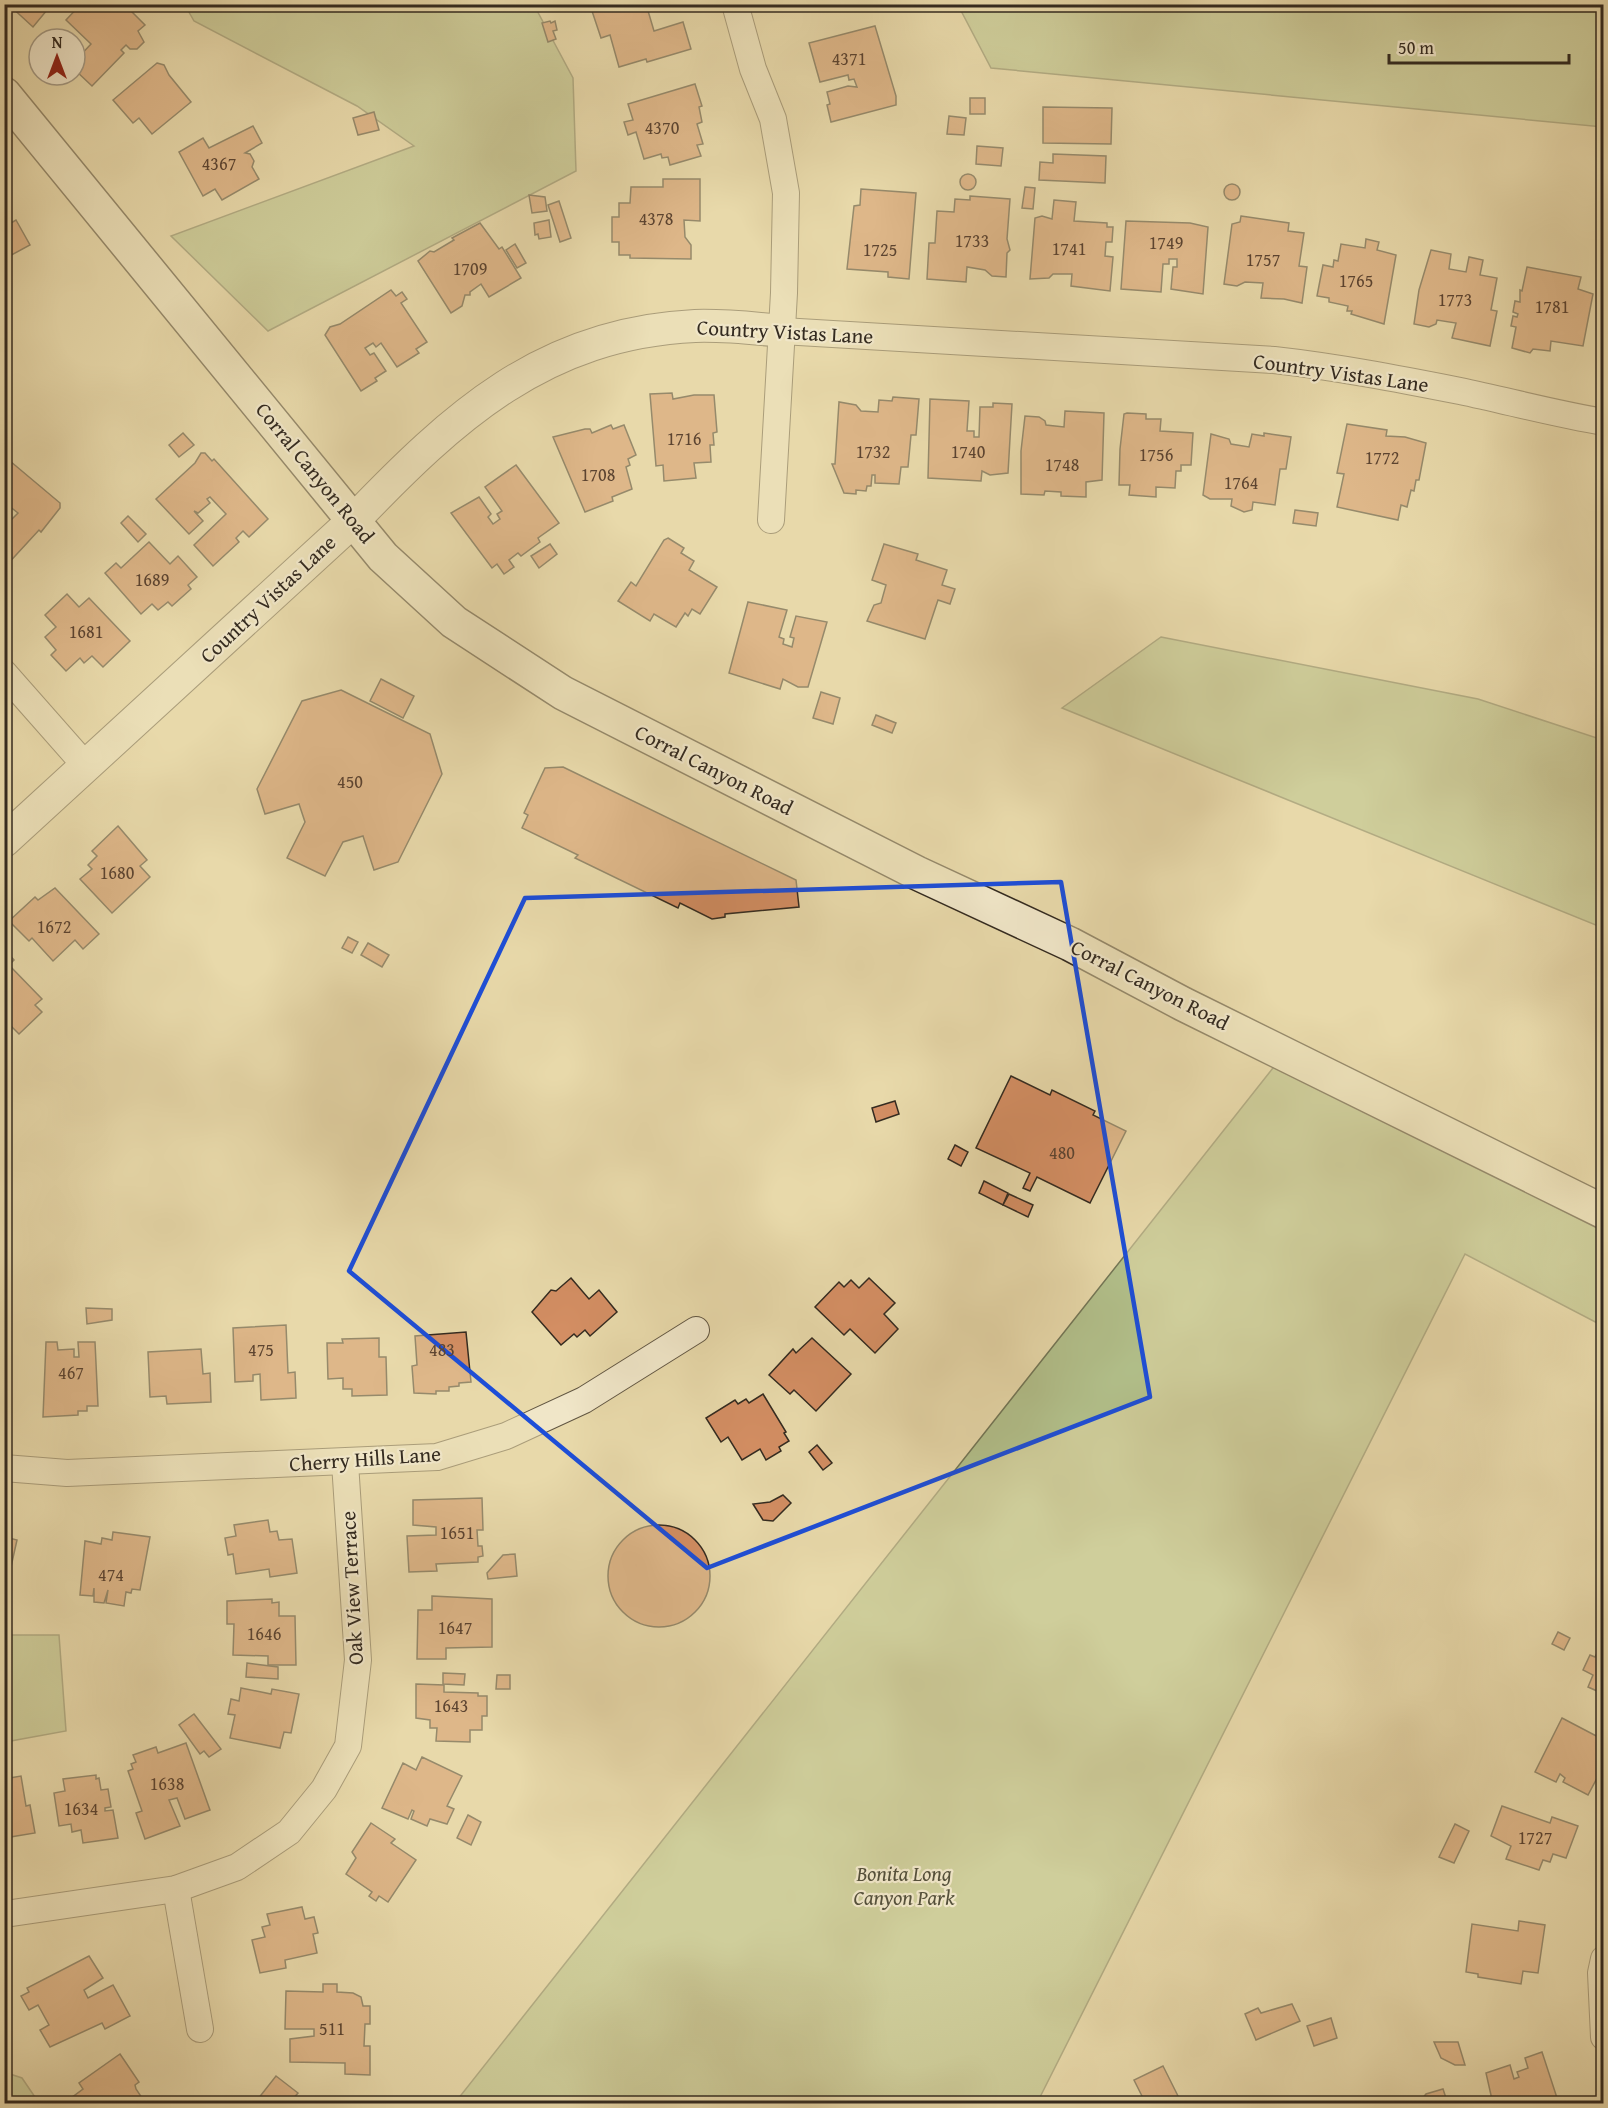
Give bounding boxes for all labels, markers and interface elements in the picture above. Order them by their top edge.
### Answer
north arrow [27,27,87,87]
scale bar [1389,27,1569,65]
text: N [52,30,63,54]
text: 50 m [1398,34,1434,61]
house number: 4371 [832,45,866,72]
house number: 4370 [645,114,680,141]
house number: 4367 [202,150,236,177]
house number: 4378 [639,205,673,232]
house number: 1733 [955,227,989,254]
house number: 1749 [1149,229,1183,256]
house number: 1741 [1052,235,1086,262]
house number: 1725 [863,236,897,263]
house number: 1757 [1246,246,1280,273]
house number: 1709 [453,255,487,282]
house number: 1765 [1339,267,1373,294]
house number: 1773 [1438,286,1472,313]
house number: 1781 [1535,293,1569,320]
street label: Country Vistas Lane [696,311,874,352]
street label: Country Vistas Lane [1252,345,1431,400]
street label: Corral Canyon Road [249,395,383,551]
house number: 1716 [667,425,701,452]
house number: 1732 [856,438,890,465]
house number: 1740 [951,438,986,465]
house number: 1756 [1139,441,1173,468]
house number: 1772 [1365,444,1399,471]
house number: 1748 [1045,451,1079,478]
house number: 1708 [581,461,615,488]
house number: 1764 [1224,469,1258,496]
street label: Country Vistas Lane [193,527,343,670]
house number: 1689 [135,566,169,593]
house number: 1681 [69,618,103,645]
street label: Corral Canyon Road [630,716,799,823]
house number: 450 [337,768,363,795]
house number: 1680 [100,859,135,886]
house number: 1672 [37,913,71,940]
street label: Corral Canyon Road [1066,931,1235,1038]
house number: 480 [1049,1139,1075,1166]
house number: 475 [248,1336,274,1363]
house number: 483 [429,1336,455,1363]
house number: 467 [58,1359,84,1386]
street label: Cherry Hills Lane [288,1438,442,1479]
street label: Oak View Terrace [332,1510,371,1666]
house number: 1651 [440,1519,474,1546]
house number: 474 [98,1561,124,1588]
house number: 1647 [438,1614,472,1641]
house number: 1646 [247,1620,281,1647]
house number: 1643 [434,1692,468,1719]
house number: 1638 [150,1770,184,1797]
house number: 1634 [64,1795,98,1822]
house number: 1727 [1518,1824,1552,1851]
park label: Bonita Long Canyon Park [854,1858,955,1913]
house number: 511 [319,2015,345,2042]

